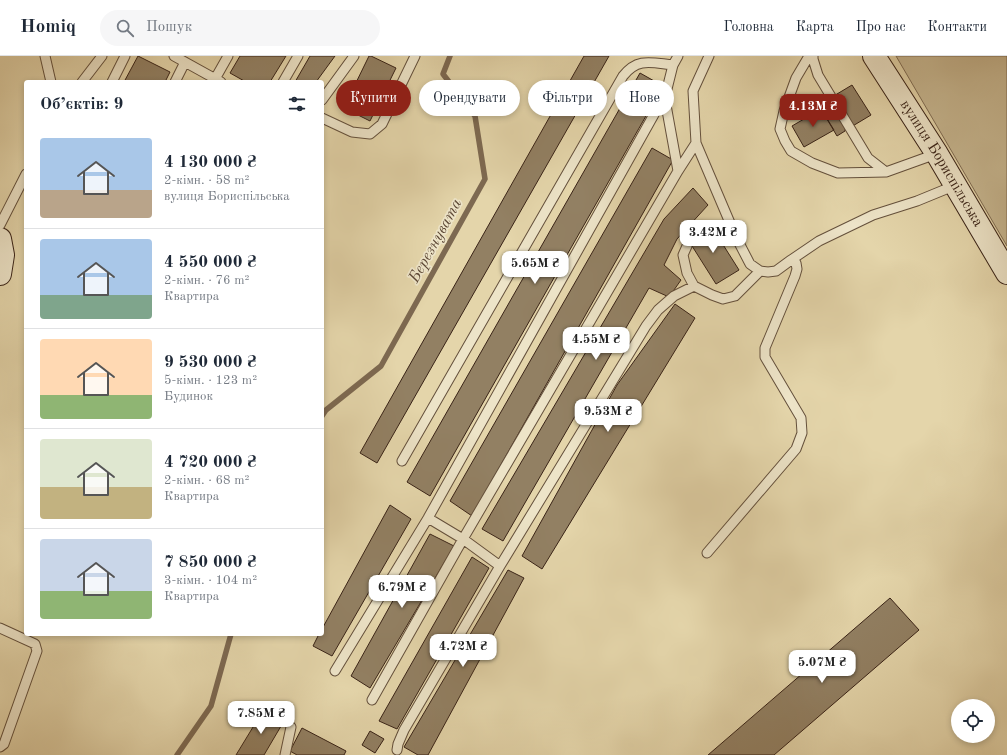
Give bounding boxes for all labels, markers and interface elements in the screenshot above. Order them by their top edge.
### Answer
search box [100,10,380,46]
icon: search [114,17,136,39]
text: Homiq [20,18,76,37]
text: Пошук [146,20,192,35]
text: Головна [723,20,774,34]
text: Карта [796,20,834,34]
text: Про нас [856,20,906,34]
text: Контакти [928,20,987,34]
chip: Купити [336,80,411,116]
chip: Орендувати [419,80,520,116]
chip: Фільтри [528,80,607,116]
chip: Нове [615,80,674,116]
icon: filters [286,93,308,115]
pin: 4.13M ₴ [776,94,850,128]
text: Об’єктів: 9 [40,96,123,113]
street label: вулиця Бориспільська [897,98,986,230]
text: 4.13M ₴ [789,100,837,113]
icon: home [72,154,120,202]
text: 4 130 000 ₴ [164,154,257,171]
text: 2-кімн. · 58 m² [164,174,250,187]
text: вулиця Бориспільська [164,190,290,203]
water label: Березнувата [406,196,466,286]
pin: 3.42M ₴ [676,220,750,254]
text: 3.42M ₴ [689,226,737,239]
pin: 5.65M ₴ [498,251,572,285]
text: 4 550 000 ₴ [164,254,257,271]
icon: home [72,255,120,303]
text: 5.65M ₴ [511,257,559,270]
text: 2-кімн. · 76 m² [164,274,250,287]
text: Квартира [164,290,219,303]
pin: 4.55M ₴ [559,327,633,361]
text: 4.55M ₴ [572,333,620,346]
text: 9 530 000 ₴ [164,354,257,371]
icon: home [72,355,120,403]
text: 5-кімн. · 123 m² [164,374,257,387]
text: Будинок [164,390,213,403]
pin: 9.53M ₴ [571,399,645,433]
text: 9.53M ₴ [584,405,632,418]
text: 4 720 000 ₴ [164,454,257,471]
icon: home [72,455,120,503]
text: 2-кімн. · 68 m² [164,474,250,487]
text: Квартира [164,490,219,503]
text: 7 850 000 ₴ [164,554,257,571]
icon: home [72,555,120,603]
text: 3-кімн. · 104 m² [164,574,257,587]
pin: 6.79M ₴ [365,575,439,609]
text: 6.79M ₴ [378,581,426,594]
text: Квартира [164,590,219,603]
pin: 4.72M ₴ [426,634,500,668]
text: 4.72M ₴ [439,640,487,653]
pin: 5.07M ₴ [785,650,859,684]
text: 5.07M ₴ [798,656,846,669]
map controls [951,699,995,743]
button: locate [951,699,995,743]
pin: 7.85M ₴ [224,701,298,735]
text: 7.85M ₴ [237,707,285,720]

